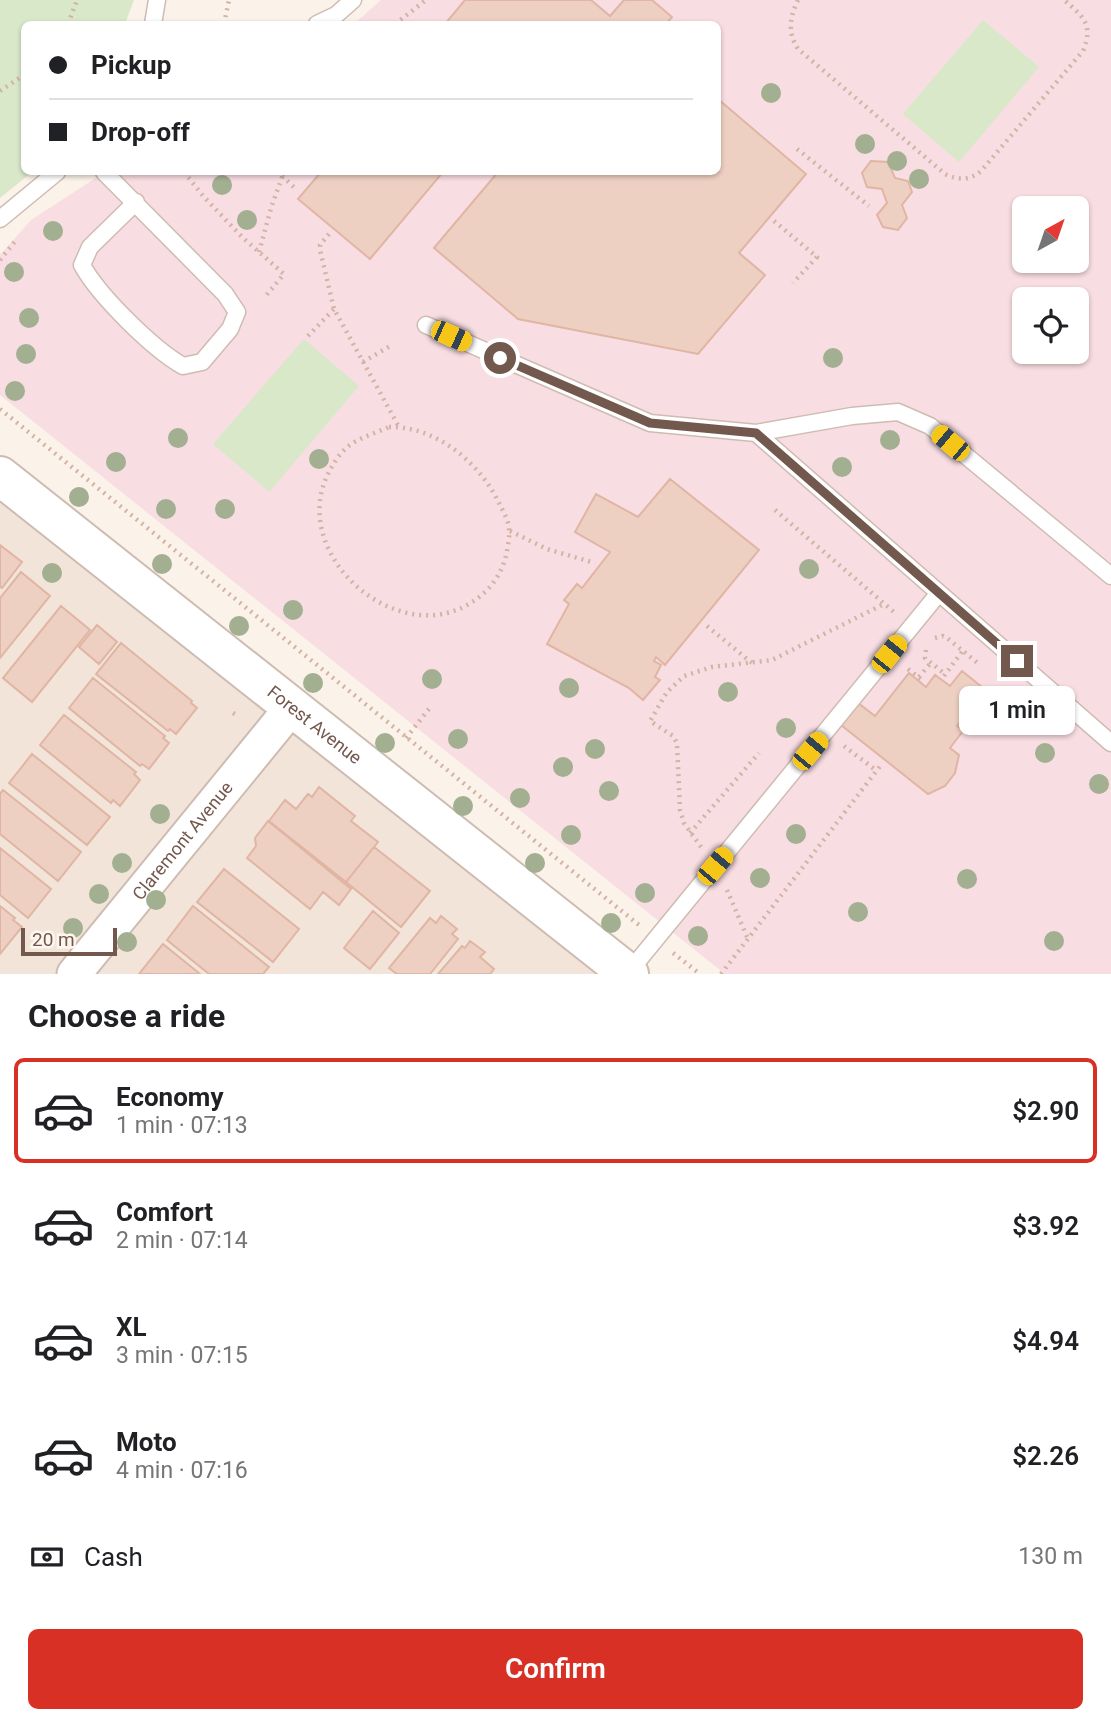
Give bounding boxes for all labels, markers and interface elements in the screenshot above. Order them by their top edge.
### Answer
text: Pickup [91,50,171,80]
text: Drop-off [91,117,190,147]
north arrow [1012,196,1088,273]
map controls [1012,196,1089,364]
button: locate [1012,287,1089,364]
car [428,318,475,354]
route start [484,342,516,374]
car [928,421,973,465]
car [868,631,911,677]
route end [1001,645,1033,677]
street label: Forest Avenue [263,681,366,768]
callout: 1 min [959,686,1075,734]
text: 1 min [988,697,1046,724]
car [789,728,832,774]
street label: Claremont Avenue [128,777,237,904]
car [694,843,737,889]
scale bar [21,925,117,957]
text: 20 m [32,928,75,951]
text: Choose a ride [28,997,225,1035]
icon: car [32,1079,95,1142]
text: Economy [116,1082,223,1112]
text: $2.90 [1012,1096,1079,1126]
text: 1 min · 07:13 [116,1112,248,1139]
icon: car [32,1194,95,1257]
text: Comfort [116,1197,213,1227]
text: $3.92 [1012,1211,1079,1241]
text: 2 min · 07:14 [116,1227,248,1254]
icon: car [32,1309,95,1372]
text: XL [116,1312,147,1342]
text: $4.94 [1012,1326,1079,1356]
text: 3 min · 07:15 [116,1342,248,1369]
icon: car [32,1424,95,1487]
text: Moto [116,1427,177,1457]
text: $2.26 [1012,1441,1079,1471]
text: 4 min · 07:16 [116,1457,248,1484]
icon: cash [28,1538,66,1576]
text: Cash [84,1542,143,1572]
text: 130 m [1018,1543,1083,1570]
button: Confirm [28,1629,1083,1709]

